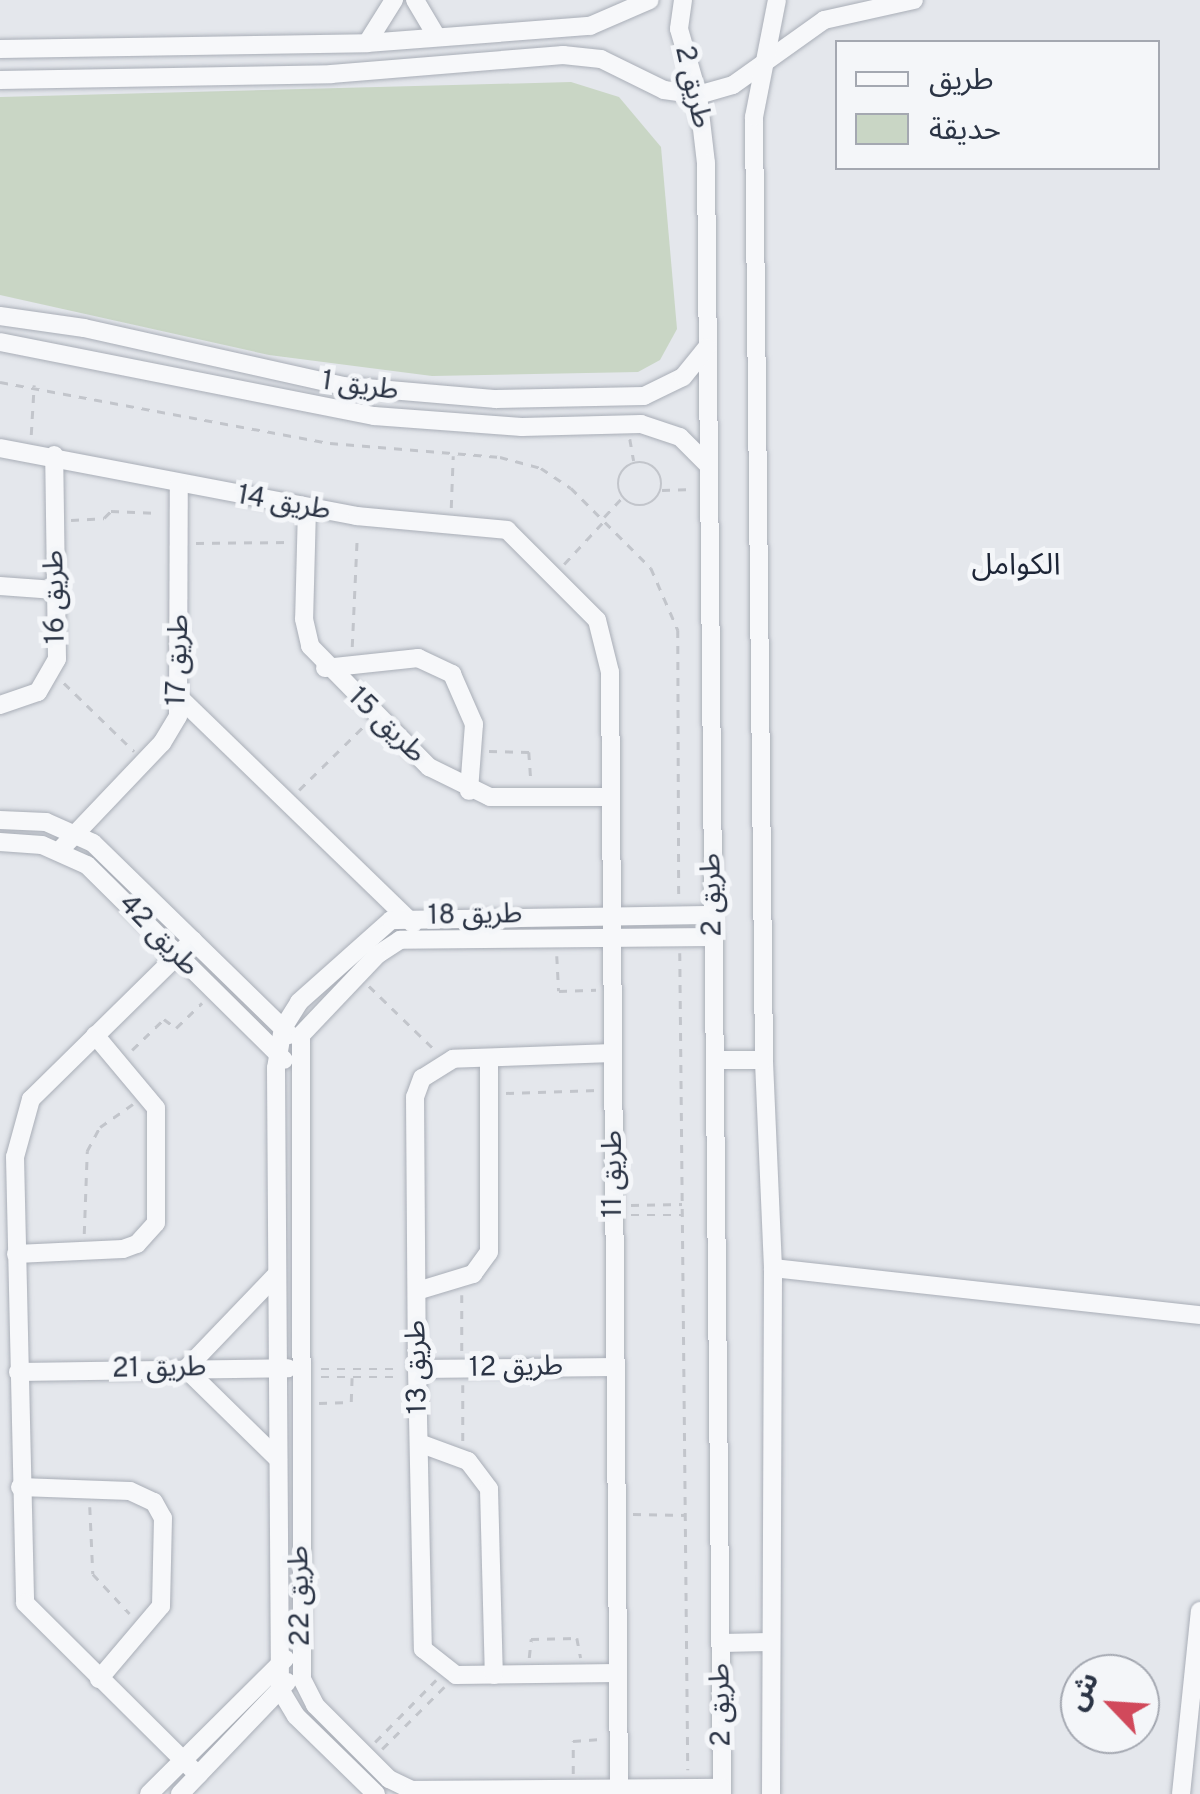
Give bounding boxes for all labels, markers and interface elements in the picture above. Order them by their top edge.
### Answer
legend [835,40,1160,170]
street label: طريق 2 [666,42,718,132]
text: طريق [929,63,994,100]
text: حديقة [929,113,1001,150]
street label: طريق 1 [319,365,401,409]
street label: طريق 14 [235,479,333,529]
district label: الكوامل [971,549,1061,585]
street label: طريق 16 [38,550,74,644]
street label: طريق 17 [161,614,197,706]
street label: طريق 15 [340,681,432,771]
street label: طريق 2 [695,853,731,937]
street label: طريق 42 [111,888,205,984]
street label: طريق 18 [428,898,522,934]
street label: طريق 11 [597,1130,631,1218]
street label: طريق 13 [400,1320,436,1414]
street label: طريق 12 [469,1350,563,1386]
street label: طريق 21 [112,1351,206,1387]
street label: طريق 22 [283,1545,319,1647]
north arrow [1060,1654,1160,1754]
street label: طريق 2 [704,1663,740,1747]
text: ش [1060,1667,1109,1717]

